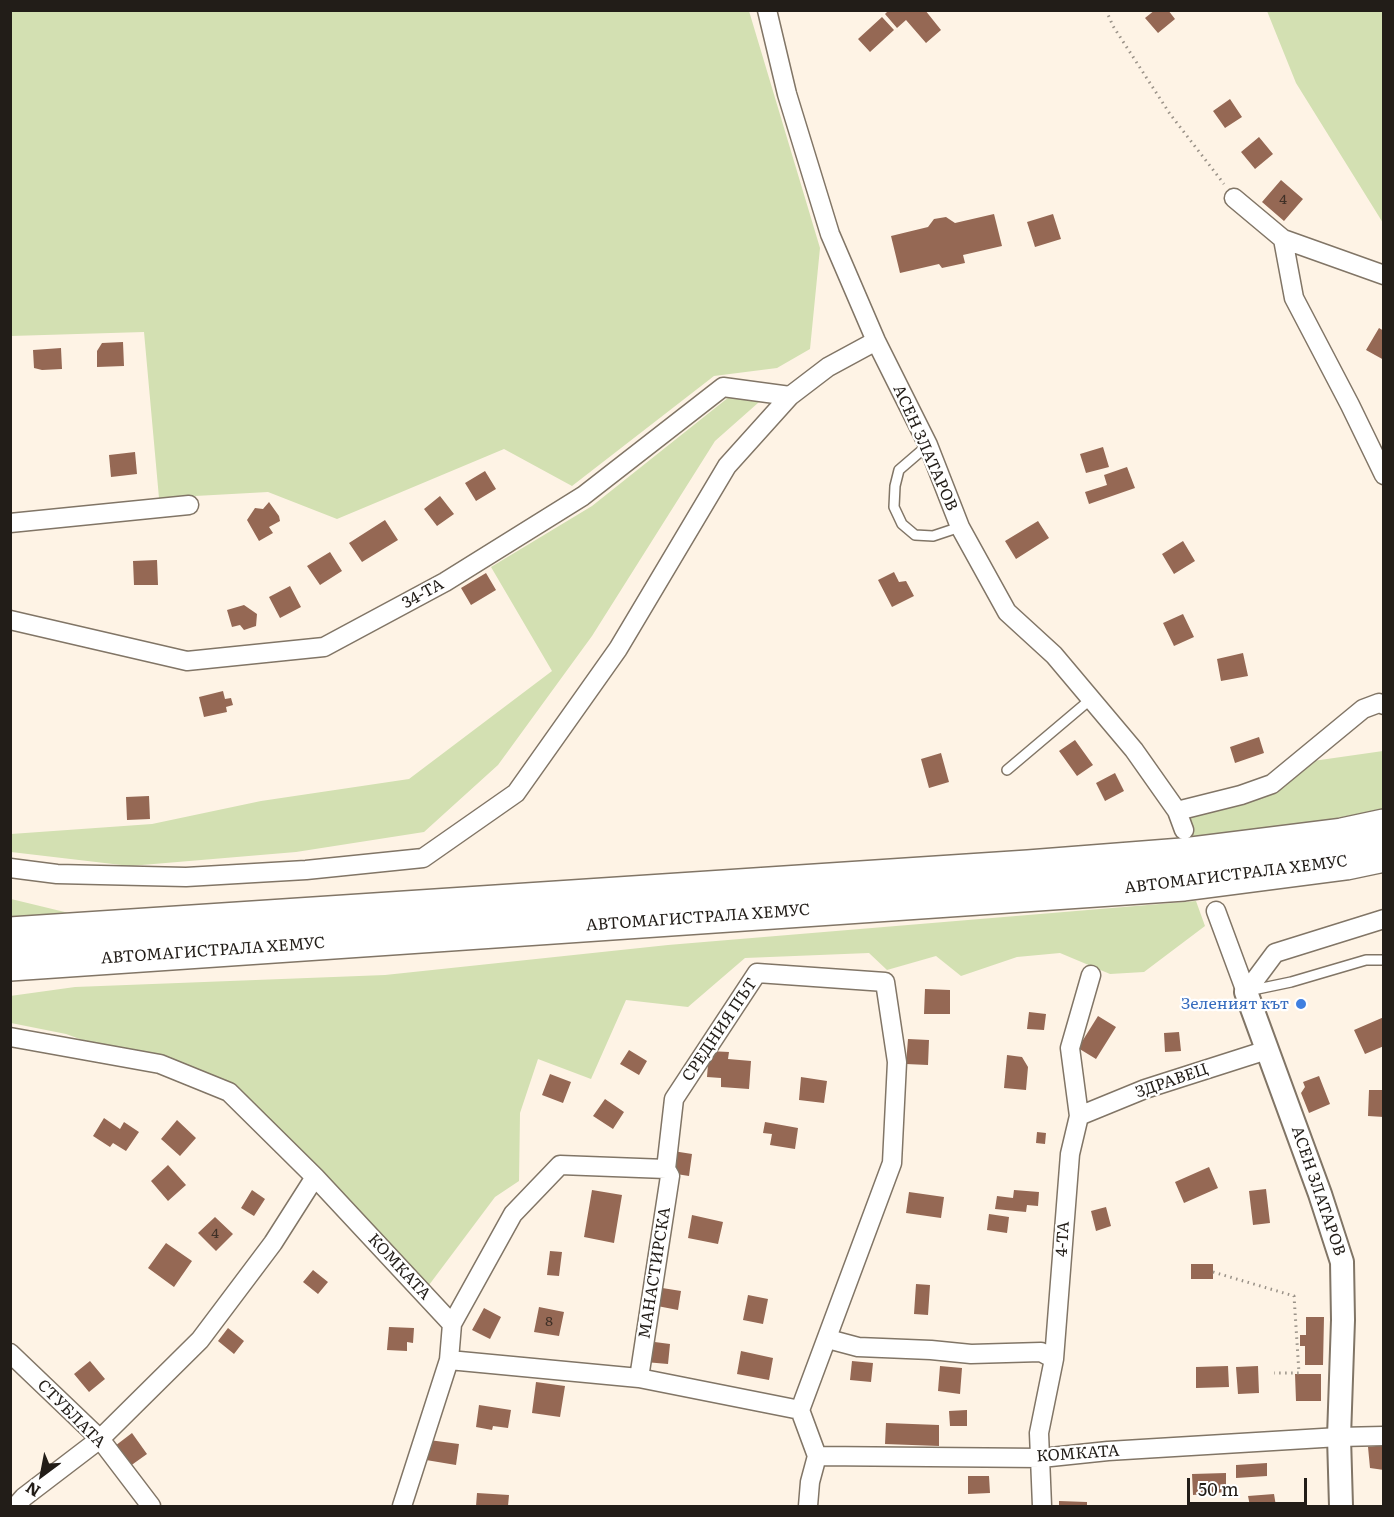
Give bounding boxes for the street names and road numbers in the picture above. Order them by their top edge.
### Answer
street label: АСЕН ЗЛАТАРОВ [889,382,961,514]
street label: 34-ТА [399,575,447,613]
street label: АВТОМАГИСТРАЛА ХЕМУС [1123,852,1349,898]
street label: АВТОМАГИСТРАЛА ХЕМУС [585,901,811,935]
street label: АВТОМАГИСТРАЛА ХЕМУС [100,934,326,968]
street label: СРЕДНИЯ ПЪТ [678,975,762,1085]
street label: ЗДРАВЕЦ [1133,1060,1211,1102]
street label: АСЕН ЗЛАТАРОВ [1287,1124,1349,1258]
street label: МАНАСТИРСКА [635,1206,675,1340]
street label: 4-ТА [1052,1220,1074,1258]
street label: КОМКАТА [364,1230,434,1304]
street label: СТУБЛАТА [33,1376,109,1452]
street label: КОМКАТА [1036,1442,1120,1466]

